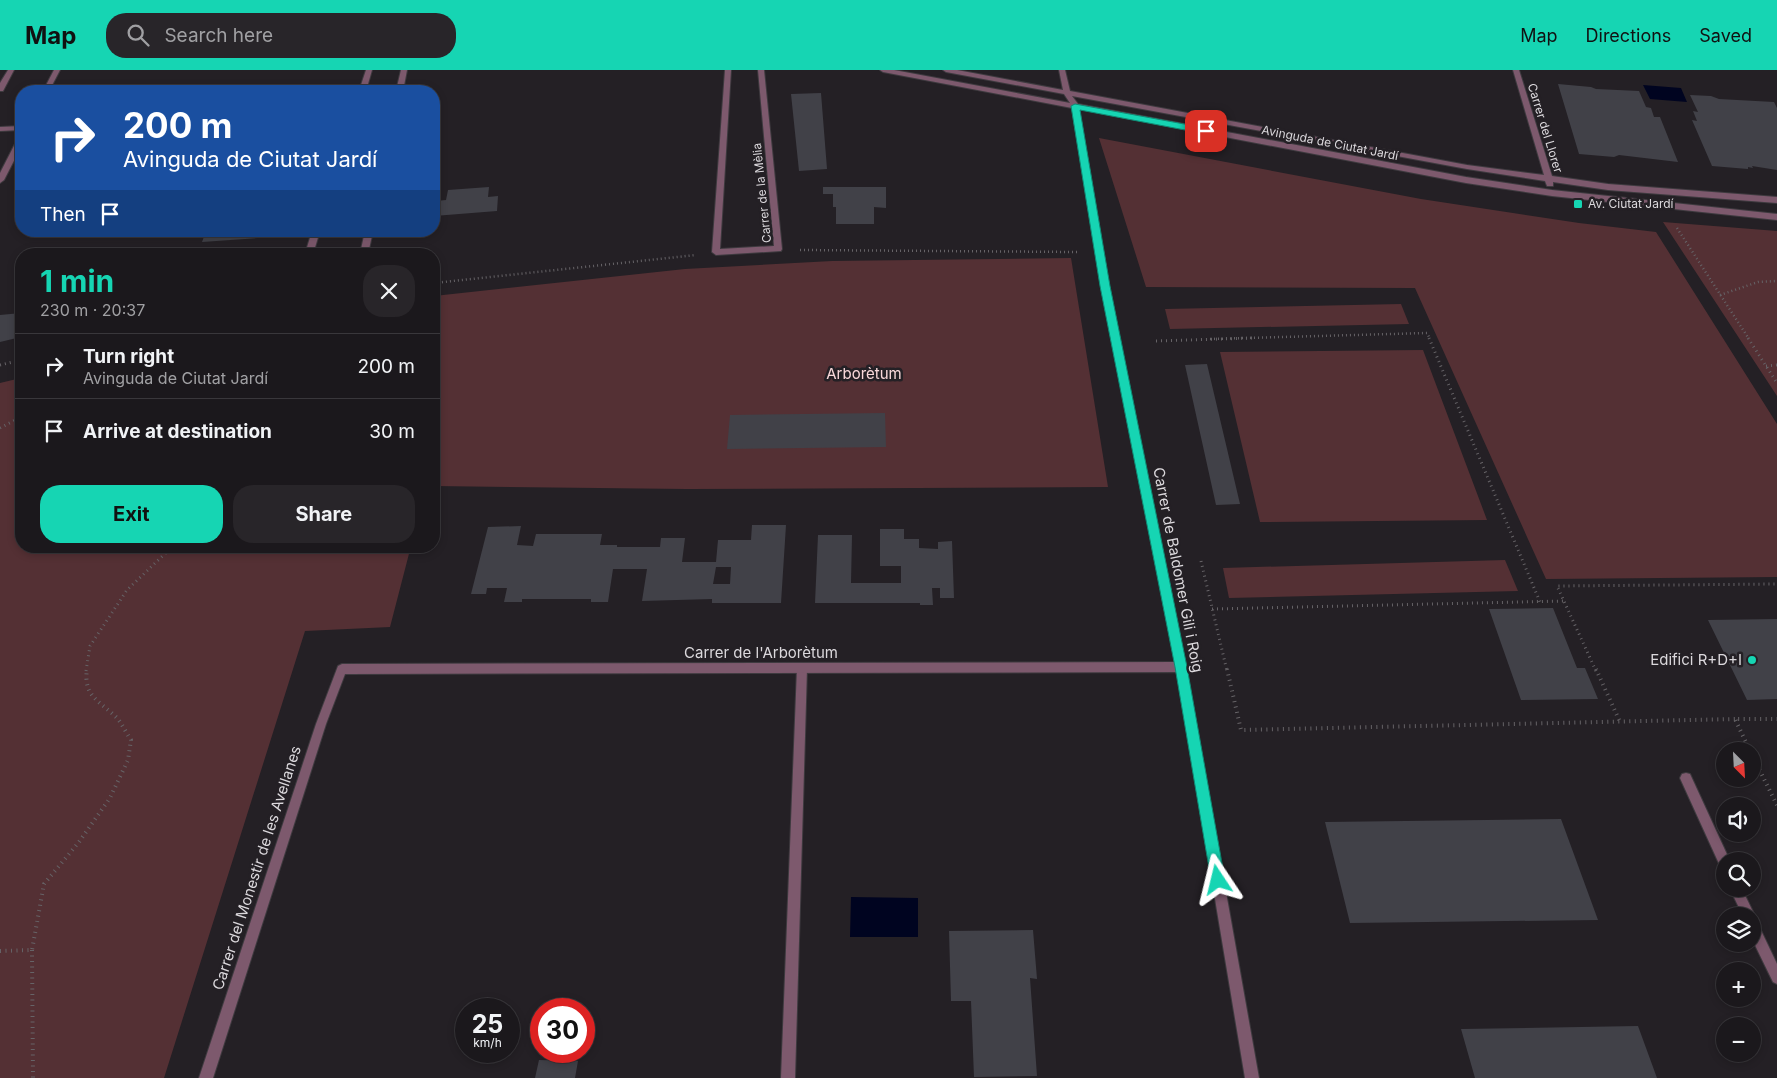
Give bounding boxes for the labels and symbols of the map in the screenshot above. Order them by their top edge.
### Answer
street label: Carrer del Llorer [1525,81,1566,175]
pin [1185,110,1227,152]
street label: Avinguda de Ciutat Jardí [1261,122,1400,163]
street label: Carrer de la Mèlia [749,142,774,244]
place label: Av. Ciutat Jardí [1588,196,1674,211]
marker: Av. Ciutat Jardí [1572,198,1584,210]
park label: Arborètum [826,364,902,383]
street label: Carrer de Baldomer Gili i Roig [1149,466,1208,674]
street label: Carrer de l'Arborètum [684,643,838,662]
place label: Edifici R+D+I [1650,650,1742,669]
marker: Edifici R+D+I [1746,654,1758,666]
north arrow [1716,742,1761,788]
street label: Carrer del Monestir de les Avellanes [208,743,305,992]
position arrow [1191,853,1243,905]
speed limit sign: 30 [530,998,595,1063]

